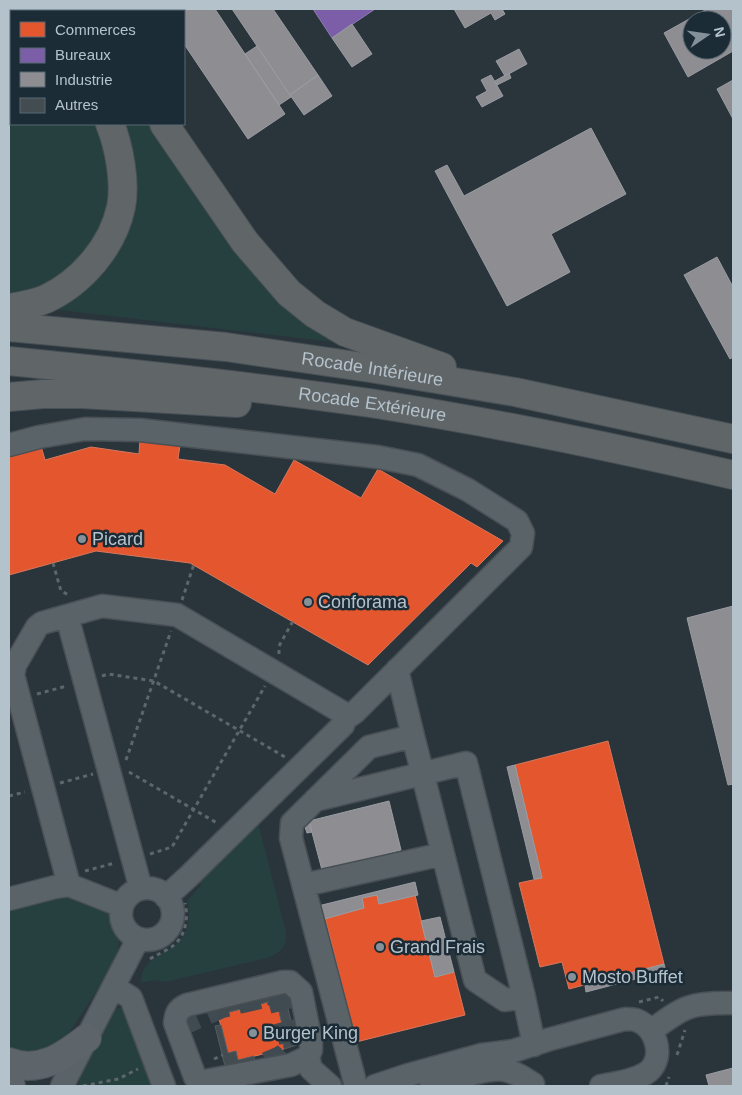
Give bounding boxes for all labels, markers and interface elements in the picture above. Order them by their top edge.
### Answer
legend [10,10,185,125]
north arrow [682,10,732,60]
text: Commerces [55,21,136,38]
text: N [711,25,729,39]
text: Bureaux [55,46,111,63]
text: Industrie [55,71,113,88]
text: Autres [55,96,98,113]
street label: Rocade Intérieure [300,348,445,390]
street label: Rocade Extérieure [297,383,448,425]
place label: Picard [92,529,143,549]
marker: Picard [76,533,88,545]
place label: Conforama [318,592,408,612]
marker: Conforama [302,596,314,608]
place label: Grand Frais [390,937,485,957]
marker: Grand Frais [374,941,386,953]
place label: Mosto Buffet [582,967,683,987]
marker: Mosto Buffet [566,971,578,983]
place label: Burger King [263,1023,358,1043]
marker: Burger King [247,1027,259,1039]

